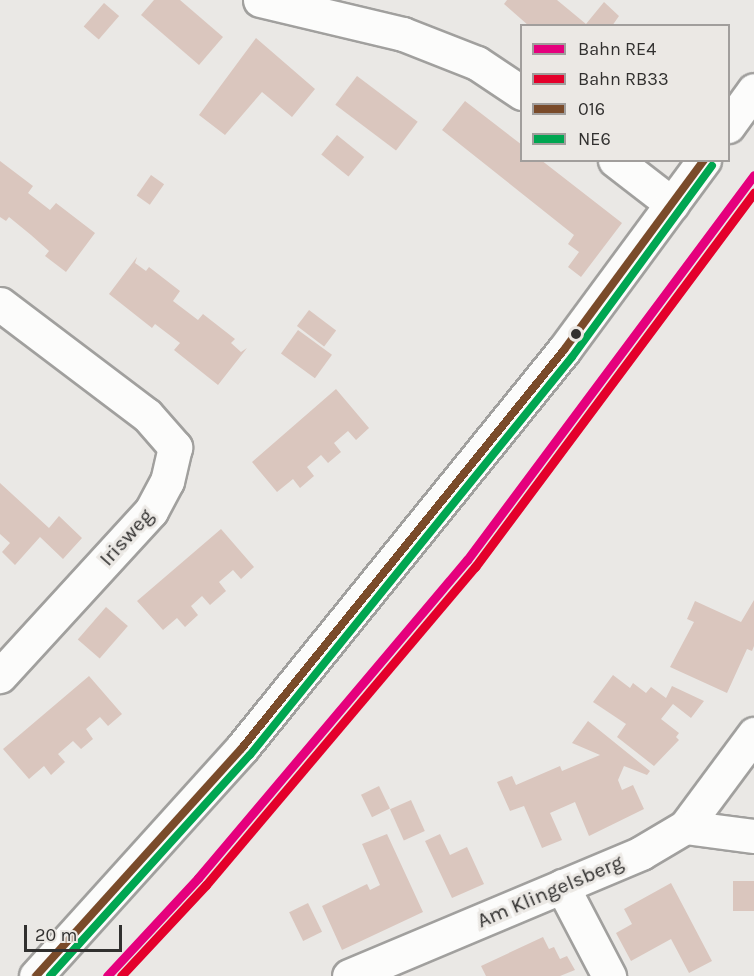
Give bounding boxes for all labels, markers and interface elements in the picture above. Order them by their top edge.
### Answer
legend [520,24,730,162]
text: Bahn RE4 [578,38,656,60]
text: Bahn RB33 [578,68,669,90]
text: 016 [578,98,605,120]
text: NE6 [578,128,611,150]
unlabelled marker [570,328,582,340]
street label: Irisweg [94,503,158,571]
street label: Am Klingelsberg [473,849,627,933]
scale bar [27,913,124,951]
text: 20 m [35,924,77,946]

